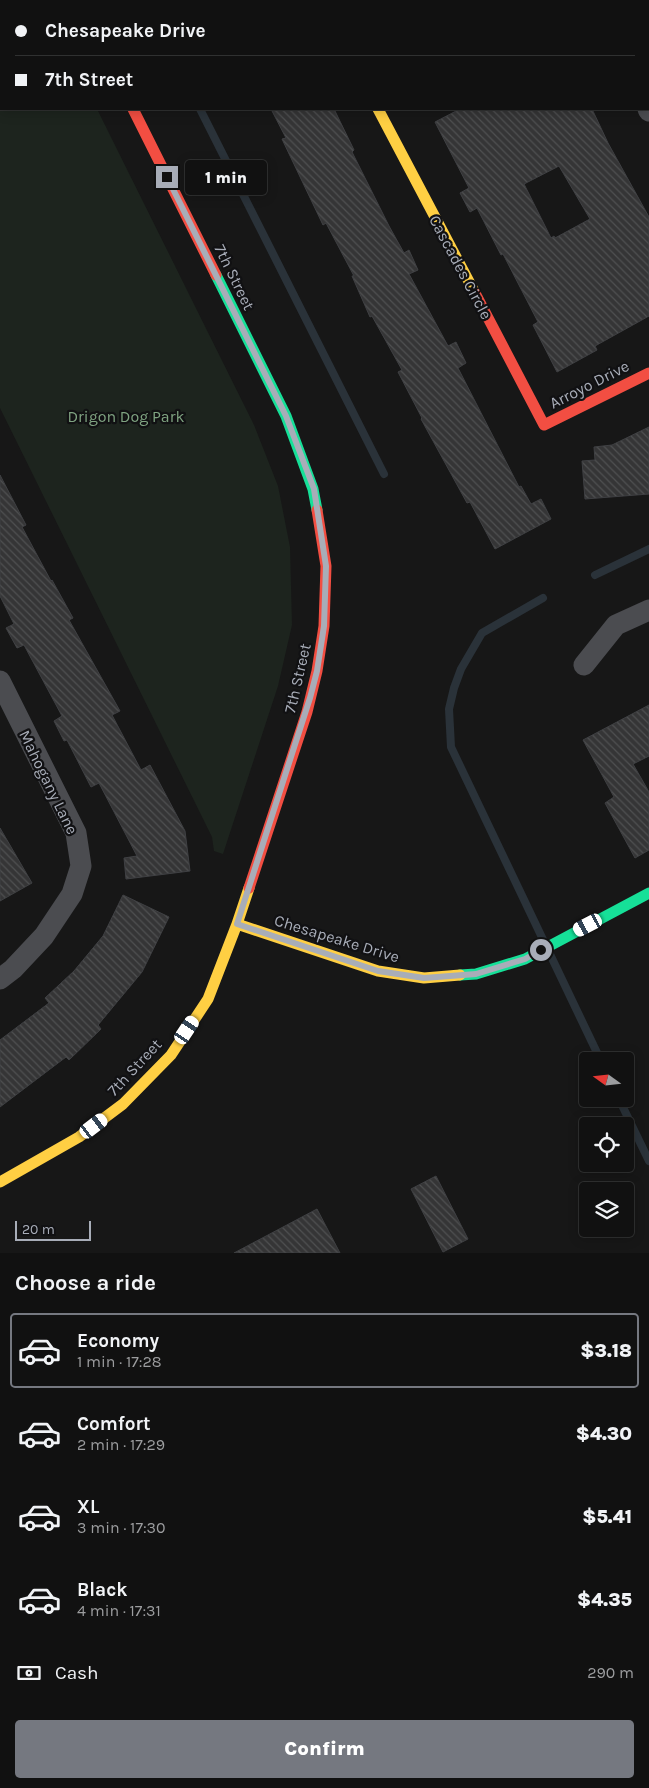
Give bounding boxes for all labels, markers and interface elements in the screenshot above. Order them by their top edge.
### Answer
text: Chesapeake Drive [45,20,206,42]
text: 7th Street [45,69,133,91]
callout: 1 min [184,160,267,194]
route end [156,166,178,188]
text: 1 min [205,168,247,187]
street label: Cascades Circle [425,212,496,323]
street label: 7th Street [210,241,259,313]
street label: Arroyo Drive [546,356,632,413]
park label: Drigon Dog Park [68,407,184,426]
street label: 7th Street [280,641,315,715]
street label: Mahogany Lane [15,727,82,837]
street label: Chesapeake Drive [272,910,402,967]
car [571,911,604,939]
route start [530,939,552,961]
car [172,1013,201,1047]
street label: 7th Street [103,1035,165,1100]
north arrow [579,1052,634,1108]
map controls [579,1052,634,1237]
car [77,1111,110,1141]
button: locate [579,1117,634,1172]
button: layers [579,1182,634,1237]
scale bar [15,1218,91,1241]
text: 20 m [22,1221,55,1238]
text: Choose a ride [15,1270,156,1296]
icon: car [17,1328,62,1373]
text: Economy [77,1330,159,1352]
text: $3.18 [580,1340,632,1362]
text: 1 min · 17:28 [77,1352,162,1371]
icon: car [17,1411,62,1456]
text: Comfort [77,1413,151,1435]
text: $4.30 [576,1423,632,1445]
text: 2 min · 17:29 [77,1435,165,1454]
icon: car [17,1494,62,1539]
text: XL [77,1496,99,1518]
text: $5.41 [582,1506,632,1528]
text: 3 min · 17:30 [77,1518,166,1537]
icon: car [17,1577,62,1622]
text: Black [77,1579,128,1601]
text: $4.35 [577,1589,632,1611]
text: 4 min · 17:31 [77,1601,161,1620]
icon: cash [15,1659,43,1687]
text: Cash [55,1662,99,1684]
text: 290 m [587,1663,634,1682]
button: Confirm [15,1720,634,1778]

